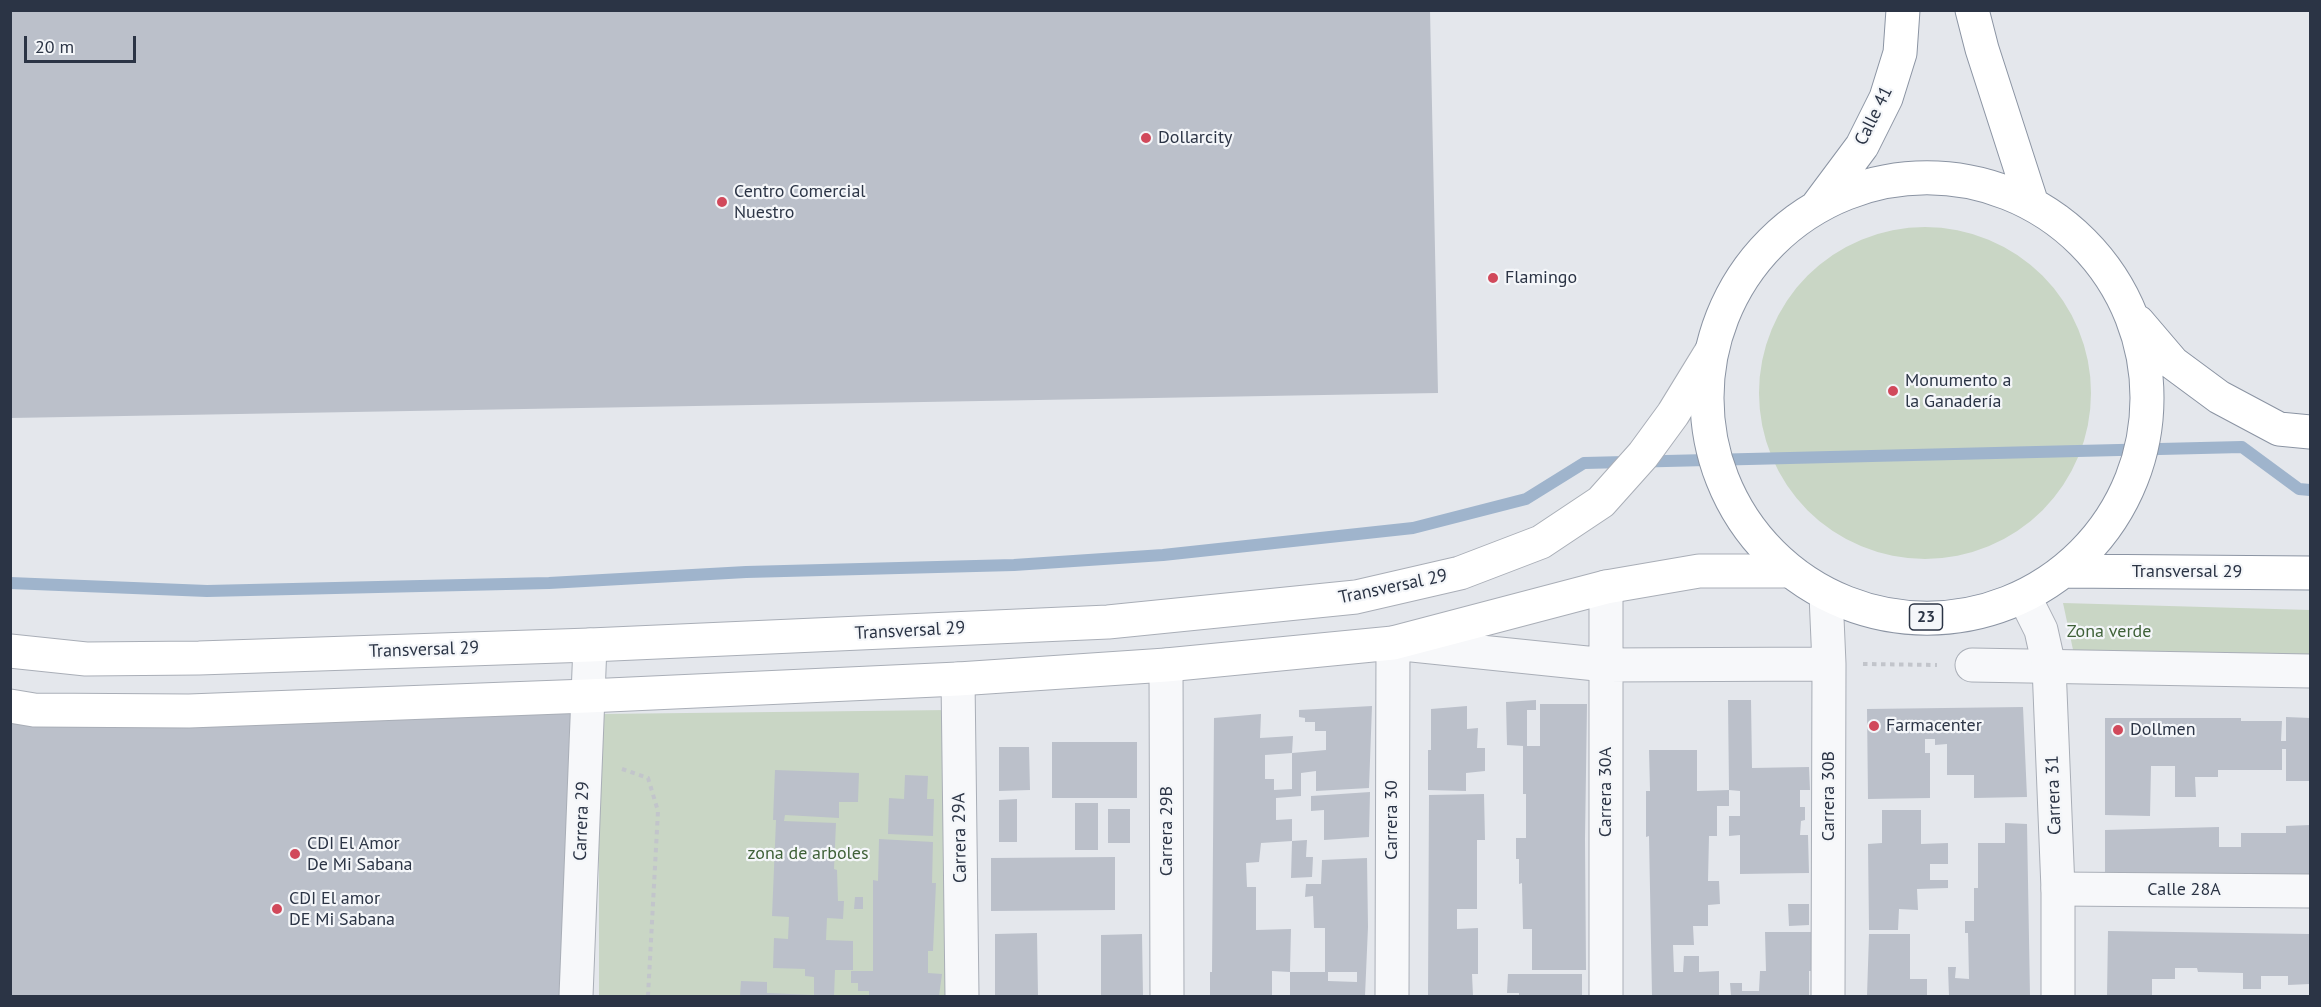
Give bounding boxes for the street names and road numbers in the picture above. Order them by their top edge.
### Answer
street label: Calle 41 [1850,83,1898,149]
street label: Transversal 29 [2132,561,2242,583]
street label: Transversal 29 [1337,565,1449,609]
road number: 23 [1910,604,1942,630]
street label: Transversal 29 [854,617,966,645]
street label: Transversal 29 [368,637,480,663]
street label: Carrera 30A [1595,747,1617,837]
street label: Carrera 30B [1818,751,1840,841]
street label: Carrera 31 [2042,755,2066,835]
street label: Carrera 30 [1381,780,1403,860]
street label: Carrera 29 [570,781,594,861]
street label: Carrera 29B [1156,786,1178,876]
street label: Carrera 29A [948,793,972,883]
street label: Calle 28A [2147,879,2221,901]

